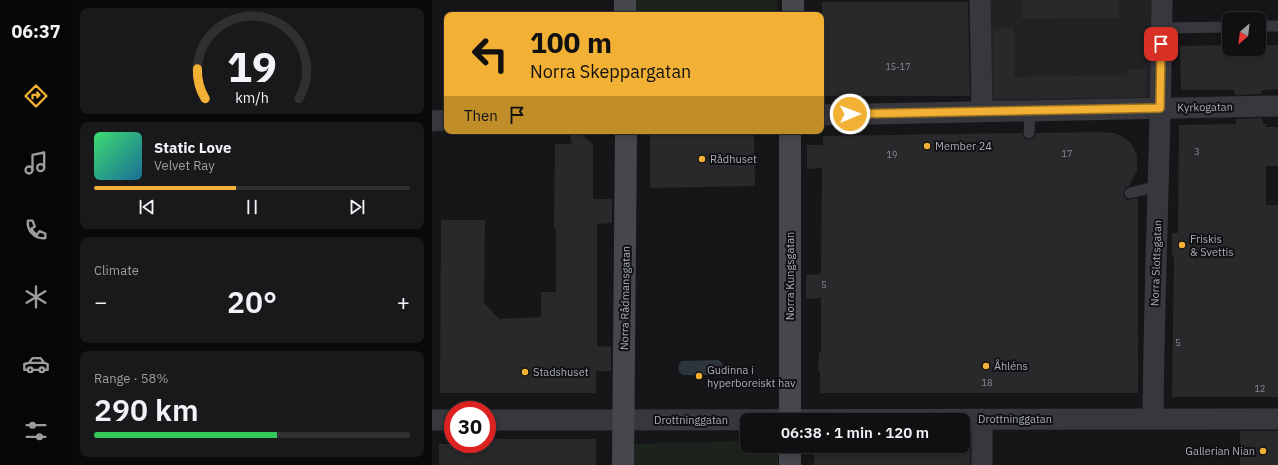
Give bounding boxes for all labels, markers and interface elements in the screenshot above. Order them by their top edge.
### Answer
north arrow [1222,12,1266,56]
map controls [1222,12,1266,56]
text: 06:37 [11,20,61,43]
text: 100 m [530,24,612,61]
pin [1144,27,1178,61]
icon: left [464,28,516,80]
icon: arrive [1150,33,1172,55]
text: 19 [227,39,277,93]
text: Norra Skeppargatan [530,60,691,83]
house number: 15-17 [885,61,911,72]
icon: directions [22,82,50,110]
text: km/h [235,88,269,107]
position arrow [829,93,871,135]
street label: Kyrkogatan [1177,100,1233,114]
icon: arrive [506,104,528,126]
text: Then [464,106,498,125]
text: Static Love [154,138,231,157]
place label: Member 24 [935,139,992,153]
marker: Member 24 [922,141,932,151]
house number: 3 [1194,146,1200,157]
house number: 17 [1062,148,1072,159]
icon: music [22,149,50,177]
house number: 19 [887,149,897,160]
place label: Rådhuset [710,152,757,166]
marker: Rådhuset [697,154,707,164]
text: Velvet Ray [154,157,215,174]
icon: previous [136,196,158,218]
icon: pause [241,196,263,218]
icon: next [346,196,368,218]
icon: phone [22,216,50,244]
street label: Norra Slottsgatan [1147,220,1165,306]
street label: Norra Kungsgatan [783,232,797,320]
place label: Friskis & Svettis [1190,232,1234,259]
marker: Friskis & Svettis [1177,240,1187,250]
street label: Norra Rådmansgatan [617,246,633,350]
text: Climate [94,262,139,279]
house number: 5 [821,279,827,290]
text: 20° [227,282,277,321]
icon: climate [22,283,50,311]
text: − [94,287,107,316]
text: + [397,287,410,316]
house number: 5 [1175,337,1181,348]
icon: car [22,350,50,378]
place label: Åhléns [994,359,1028,373]
marker: Åhléns [981,361,991,371]
place label: Gudinna i hyperboreiskt hav [707,363,796,390]
place label: Stadshuset [533,365,589,379]
marker: Stadshuset [520,367,530,377]
text: Range · 58% [94,370,168,387]
marker: Gudinna i hyperboreiskt hav [694,371,704,381]
house number: 18 [982,377,992,388]
house number: 12 [1255,383,1265,394]
text: 290 km [94,390,199,429]
speed limit sign: 30 [444,401,496,453]
street label: Drottninggatan [978,412,1052,426]
street label: Drottninggatan [654,413,728,427]
icon: filters [22,417,50,445]
text: 06:38 · 1 min · 120 m [781,423,929,442]
place label: Gallerian Nian [1185,444,1255,458]
marker: Gallerian Nian [1258,446,1268,456]

